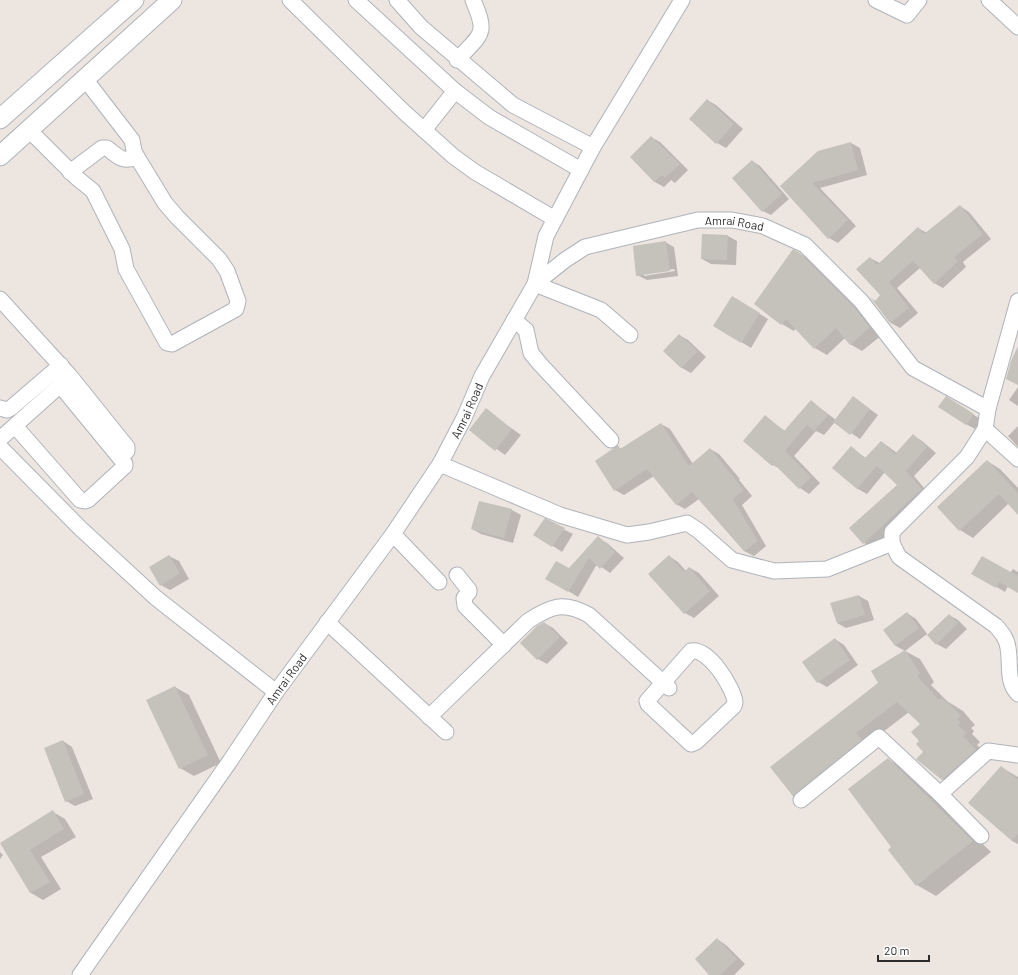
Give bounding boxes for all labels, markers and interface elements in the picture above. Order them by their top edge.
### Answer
street label: Amrai Road [705,213,765,233]
street label: Amrai Road [448,380,485,441]
street label: Amrai Road [263,650,309,707]
scale bar [878,937,929,963]
text: 20 m [884,943,910,957]

